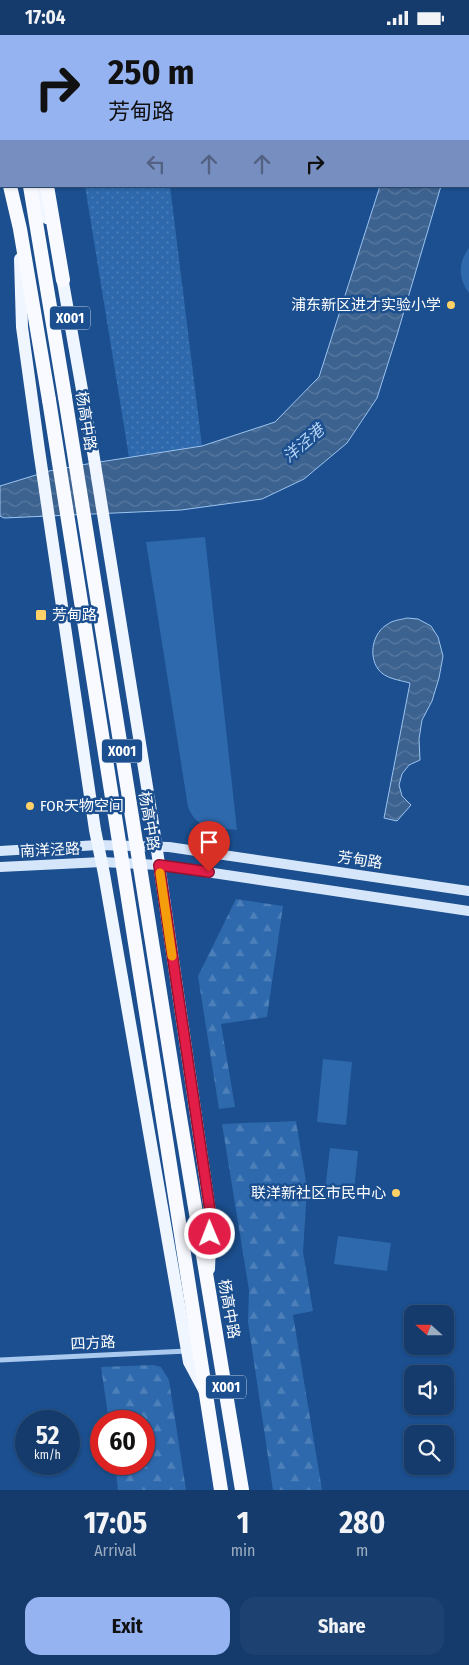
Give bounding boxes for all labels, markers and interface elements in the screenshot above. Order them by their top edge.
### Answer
text: 17:04 [25,6,66,29]
text: 250 m [108,51,195,93]
icon: right [25,55,90,120]
text: 芳甸路 [108,98,174,125]
icon: left [142,150,170,178]
icon: ahead [195,150,223,178]
icon: ahead [248,150,276,178]
icon: right [301,150,329,178]
place label: 浦东新区进才实验小学 [291,296,441,314]
marker: 浦东新区进才实验小学 [445,299,457,311]
road number: X001 [50,307,90,329]
street label: 杨高中路 [72,390,100,452]
water label: 洋泾港 [279,419,329,466]
place label: 芳甸路 [52,606,97,624]
marker: 芳甸路 [34,608,48,622]
road number: X001 [102,739,142,763]
street label: 杨高中路 [135,790,163,852]
place label: FOR天物空间 [40,797,124,815]
marker: FOR天物空间 [24,800,36,812]
pin [188,821,230,872]
icon: arrive [195,828,223,856]
street label: 南洋泾路 [20,839,80,861]
street label: 芳甸路 [336,848,384,872]
place label: 联洋新社区市民中心 [251,1184,386,1202]
marker: 联洋新社区市民中心 [390,1187,402,1199]
position arrow [183,1207,235,1259]
street label: 杨高中路 [215,1278,243,1340]
north arrow [404,1305,454,1355]
map controls [404,1305,454,1475]
street label: 四方路 [70,1333,116,1353]
button: sound [404,1365,454,1415]
road number: X001 [206,1375,246,1399]
speed limit sign: 60 [90,1410,155,1475]
text: 52 [36,1421,59,1451]
button: search [404,1425,454,1475]
text: km/h [34,1448,61,1462]
text: 17:05 [84,1505,147,1541]
text: 1 [237,1505,250,1541]
text: 280 [339,1505,385,1541]
text: Arrival [94,1541,137,1560]
text: min [231,1541,256,1560]
text: m [356,1541,368,1560]
button: Exit [25,1597,230,1655]
button: Share [240,1597,444,1655]

